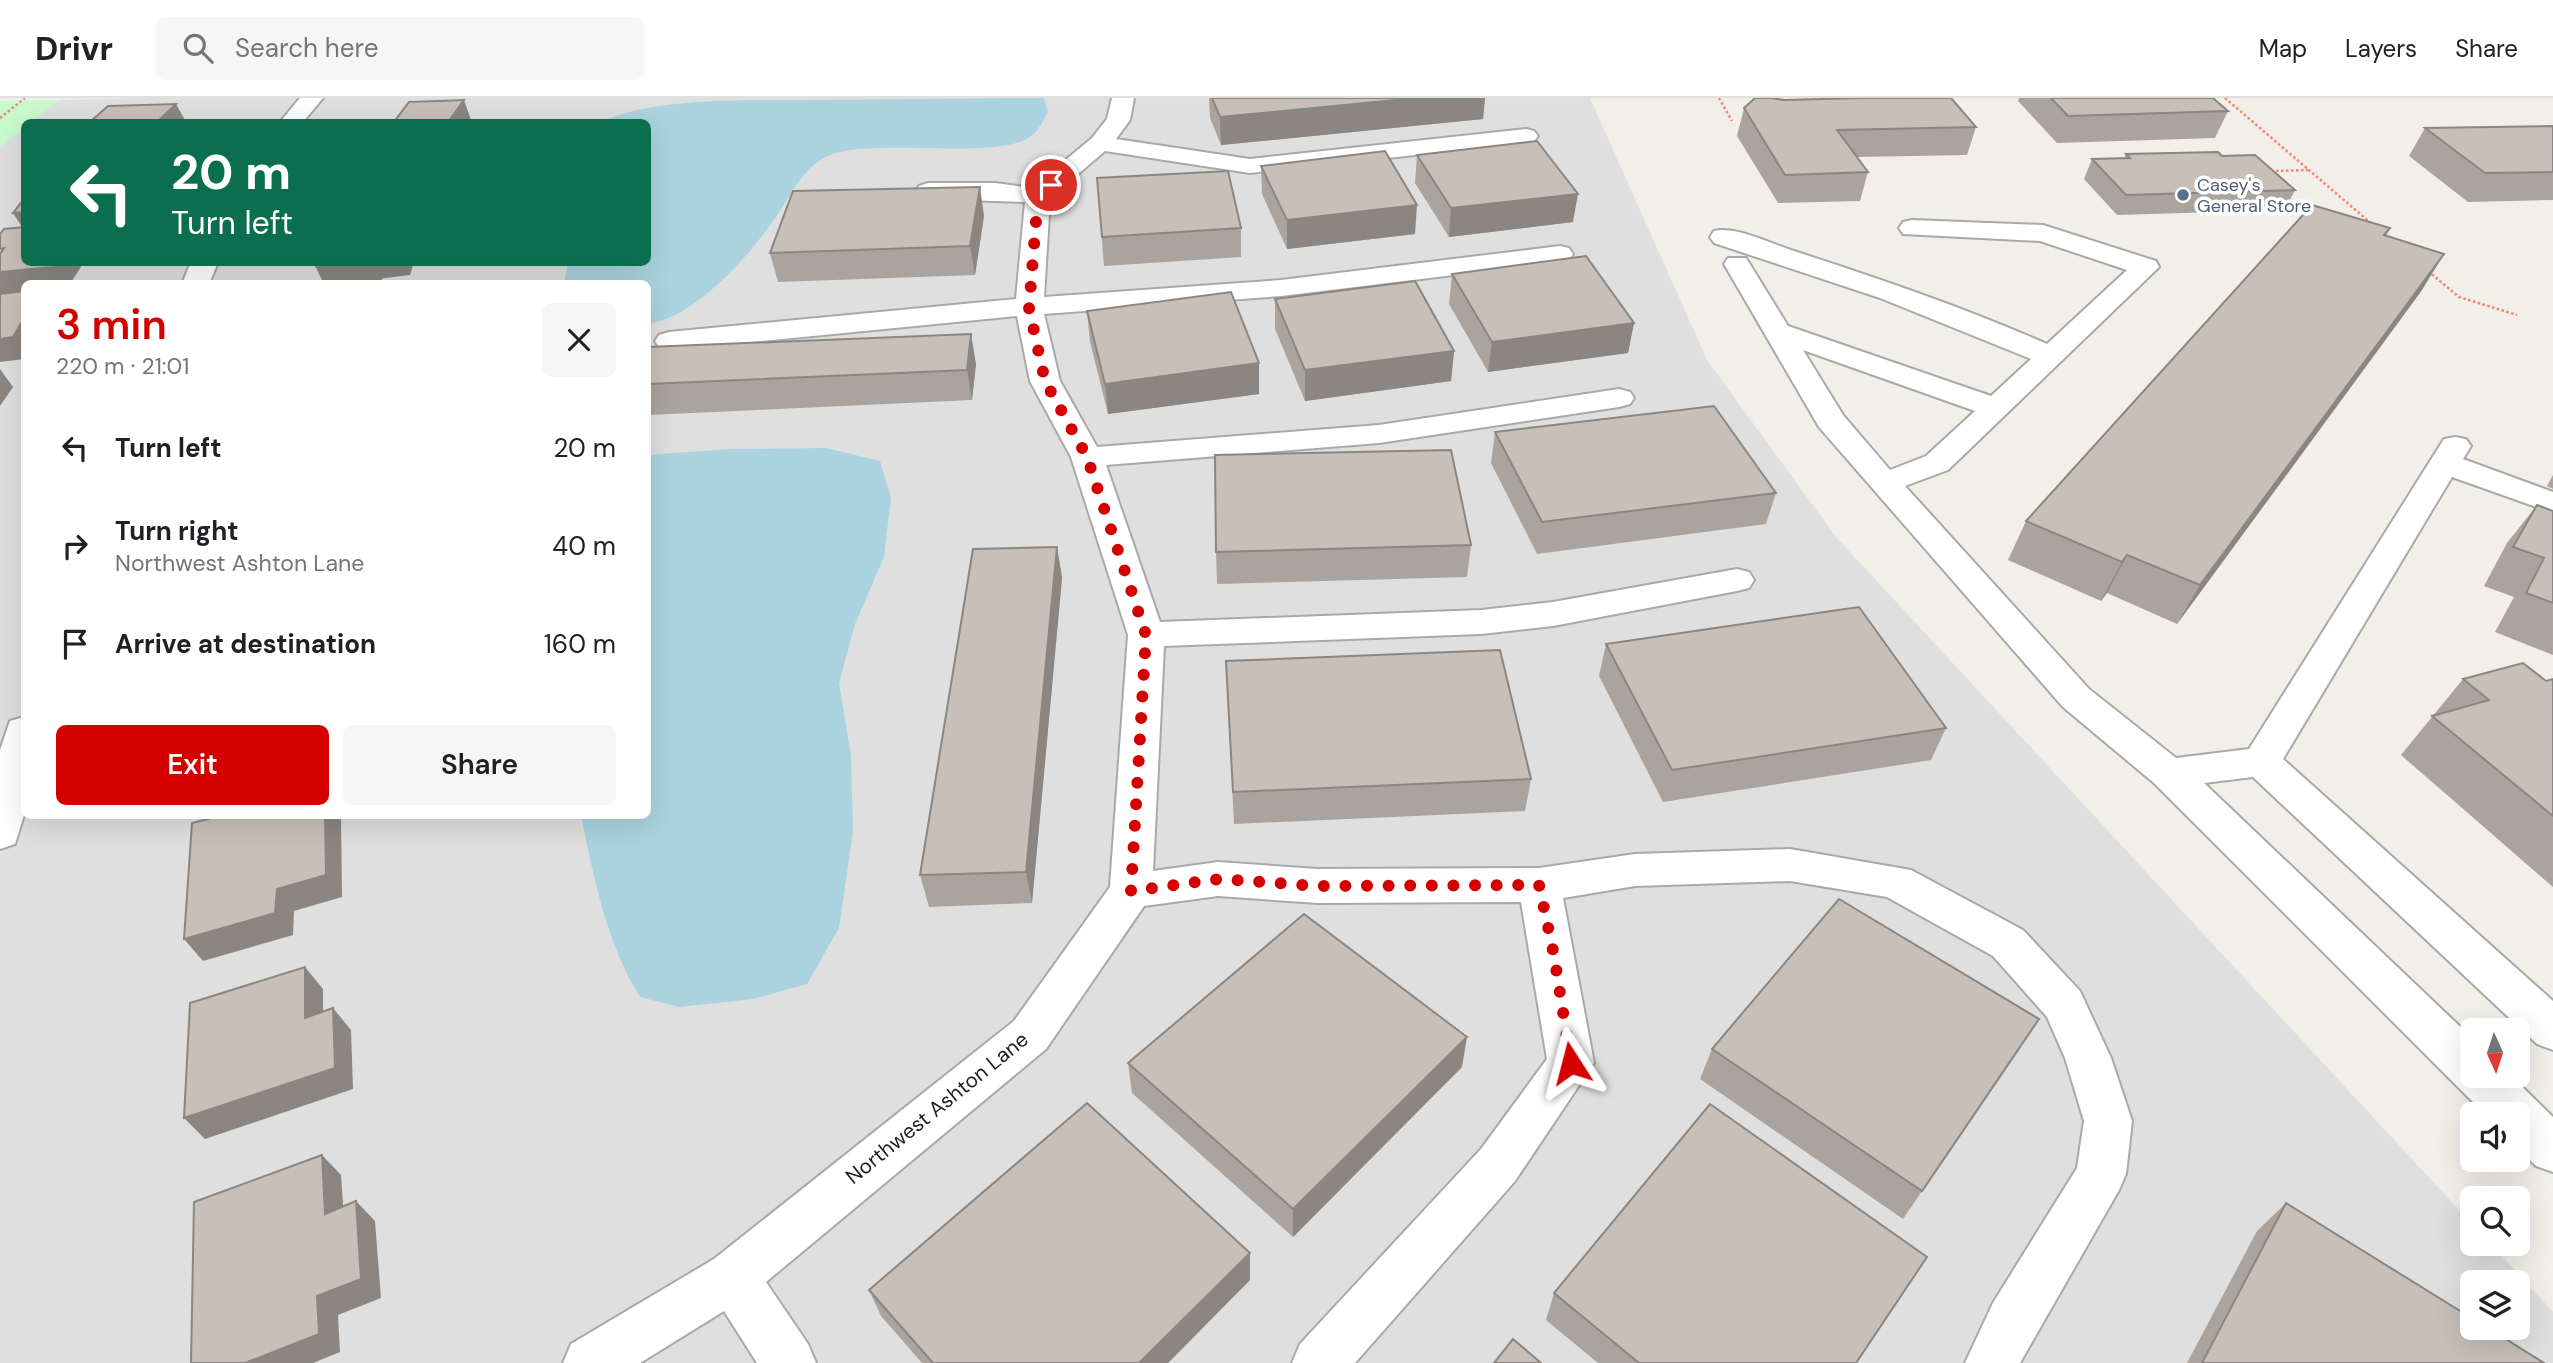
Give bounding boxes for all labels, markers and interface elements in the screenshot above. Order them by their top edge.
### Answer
search box [155,17,645,80]
text: Drivr [35,27,113,70]
icon: search [179,29,217,67]
text: Search here [235,31,378,65]
text: Map [2259,33,2307,64]
text: Layers [2345,33,2417,64]
text: Share [2455,33,2518,64]
text: 20 m [171,140,291,204]
icon: left [56,147,147,238]
pin [1021,155,1081,215]
icon: arrive [1032,166,1070,204]
place label: Casey's General Store [2197,173,2311,218]
marker: Casey's General Store [2175,187,2191,203]
text: Turn left [171,202,293,244]
text: 3 min [56,297,167,352]
button: close [542,303,616,377]
text: 220 m · 21:01 [56,351,189,381]
icon: left [56,429,94,467]
text: Turn left [115,431,222,465]
text: 20 m [553,431,616,465]
text: Turn right [115,514,239,548]
icon: right [56,527,94,565]
text: 40 m [552,529,616,563]
text: Northwest Ashton Lane [115,548,364,578]
icon: arrive [56,625,94,663]
text: Arrive at destination [115,627,376,661]
text: 160 m [544,627,616,661]
button: Exit [56,725,329,805]
button: Share [343,725,616,805]
north arrow [2460,1018,2530,1088]
map controls [2460,1018,2530,1340]
street label: Northwest Ashton Lane [840,1025,1034,1190]
position arrow [1534,1026,1608,1100]
button: sound [2460,1102,2530,1172]
button: search [2460,1186,2530,1256]
button: layers [2460,1270,2530,1340]

